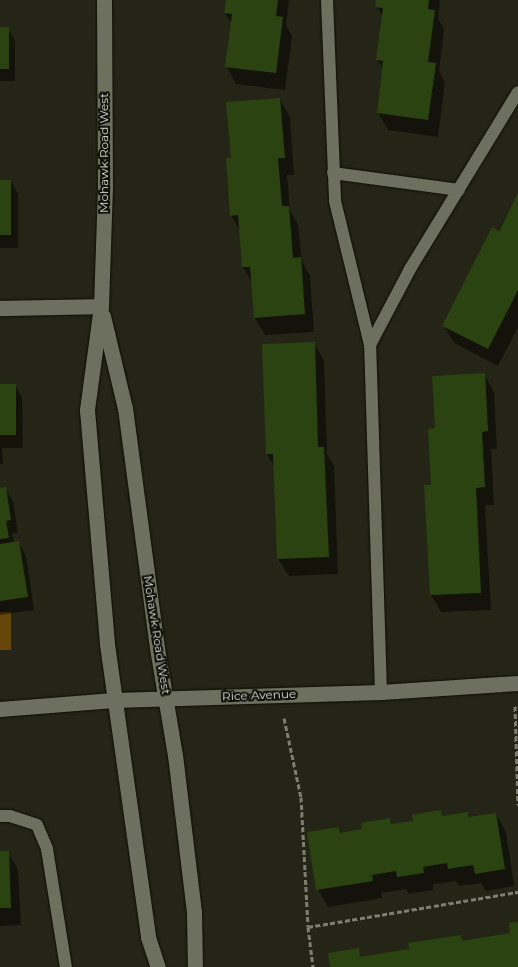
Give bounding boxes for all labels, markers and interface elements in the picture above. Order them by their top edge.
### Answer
street label: Mohawk Road West [97,93,111,213]
street label: Mohawk Road West [140,575,174,695]
street label: Rice Avenue [222,687,296,703]

